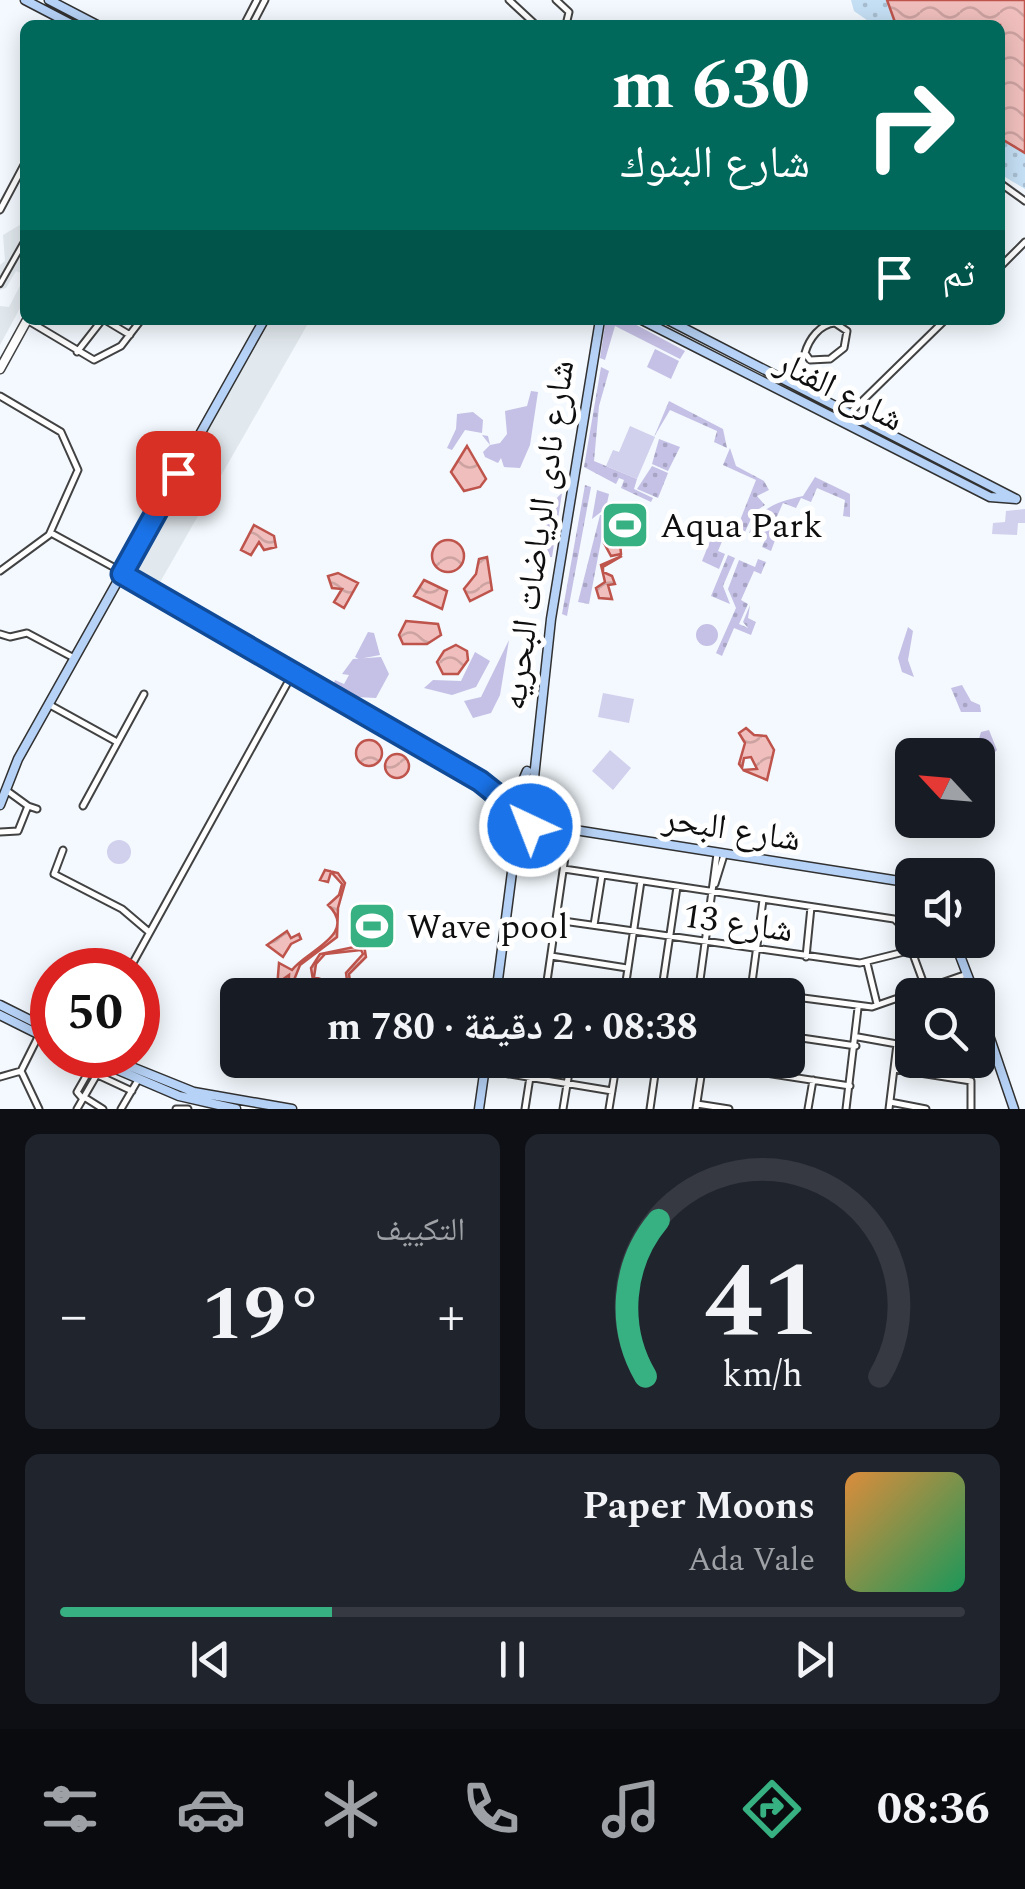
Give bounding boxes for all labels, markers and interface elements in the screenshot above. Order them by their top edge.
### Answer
text: 630 m [612,33,810,139]
icon: right [845,60,975,190]
text: شارع البنوك [621,129,810,198]
text: ثم [942,246,975,304]
icon: arrive [867,250,922,305]
street label: شارع الفنار [765,336,912,446]
street label: شارع نادى الرياضات البحريه [488,357,589,714]
pin [136,431,221,516]
icon: arrive [151,446,206,501]
sports icon: Aqua Park [599,499,651,551]
place label: Aqua Park [660,500,823,553]
north arrow [895,738,995,838]
map controls [895,738,995,1078]
position arrow [478,774,582,878]
street label: شارع البحر [658,792,804,867]
button: sound [895,858,995,958]
street label: شارع 13 [679,890,796,957]
sports icon: Wave pool [346,900,398,952]
place label: Wave pool [407,901,569,954]
speed limit sign: 50 [30,948,160,1078]
button: search [895,978,995,1078]
text: 08:38 · 2 دقيقة · 780 m [327,999,698,1057]
text: التكييف [375,1206,465,1255]
text: 41 [704,1224,821,1382]
text: 19° [202,1259,323,1373]
text: − [60,1275,88,1358]
text: + [437,1275,465,1358]
text: km/h [722,1348,803,1403]
text: Paper Moons [583,1478,815,1536]
text: Ada Vale [688,1536,815,1585]
icon: previous [183,1632,238,1687]
icon: pause [485,1632,540,1687]
icon: next [787,1632,842,1687]
icon: filters [35,1774,105,1844]
icon: car [176,1774,246,1844]
icon: climate [316,1774,386,1844]
icon: phone [456,1774,526,1844]
icon: music [596,1774,666,1844]
icon: directions [737,1774,807,1844]
text: 08:36 [877,1775,990,1844]

